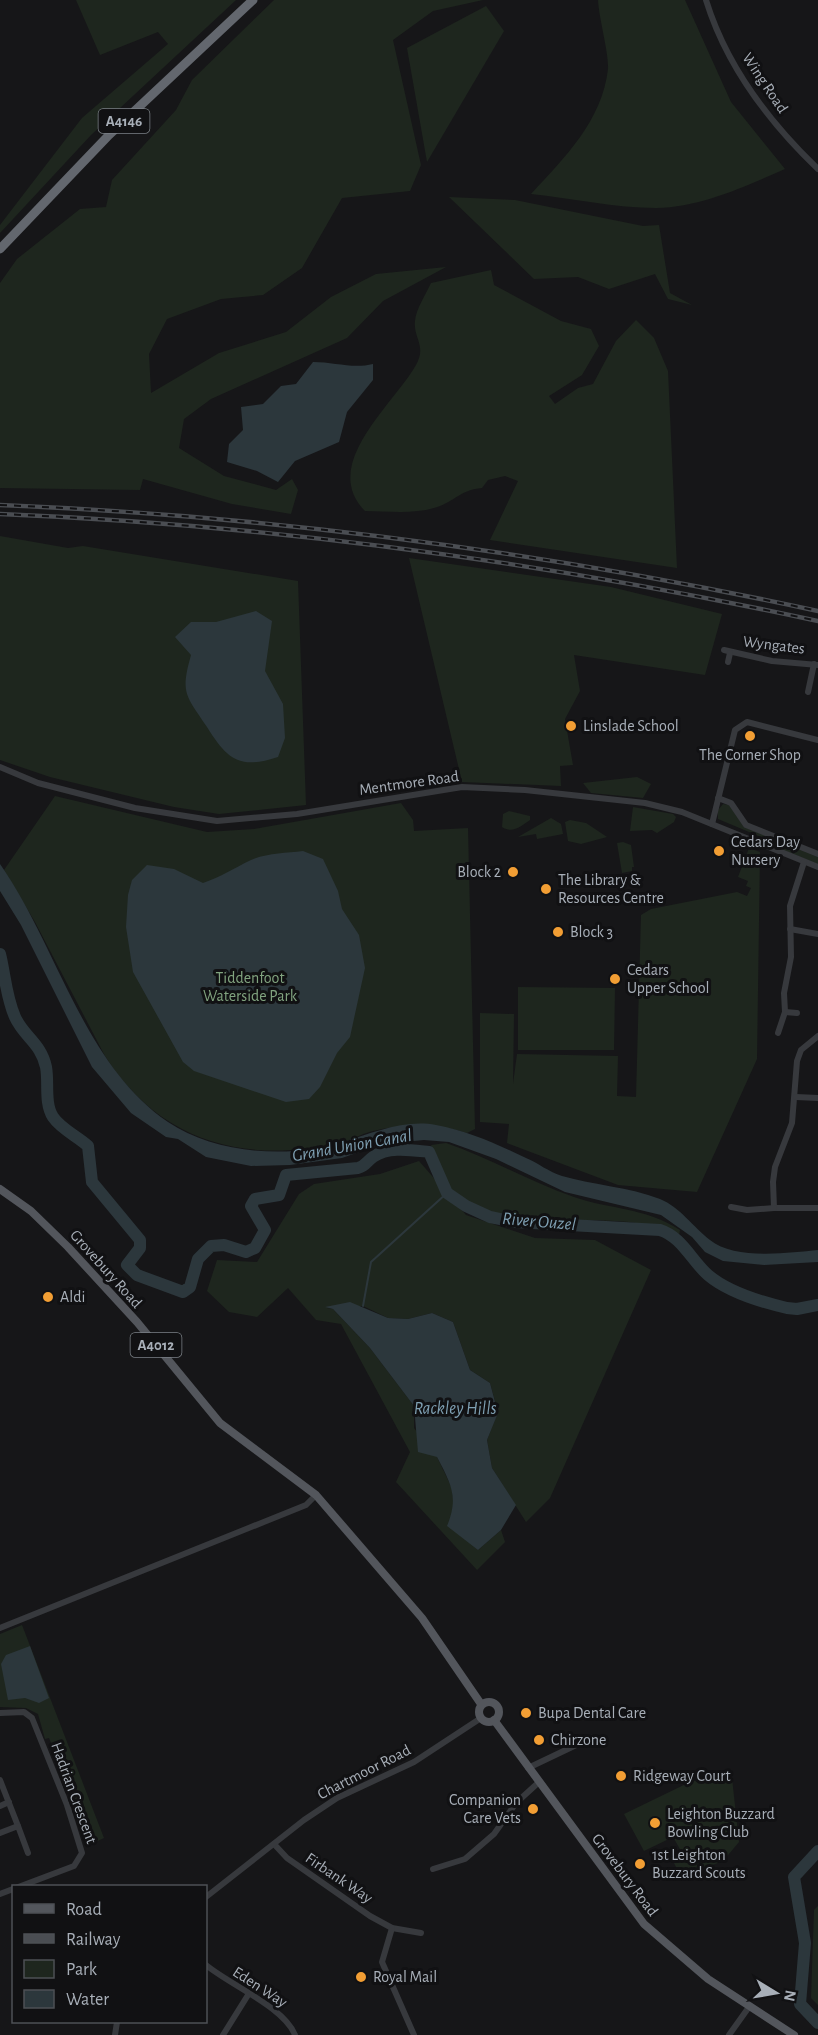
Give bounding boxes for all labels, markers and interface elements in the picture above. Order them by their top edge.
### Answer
street label: Wing Road [739,50,791,116]
road number: A4146 [98,109,150,133]
street label: Wyngates [742,633,806,658]
place label: Linslade School [583,718,679,734]
marker: Linslade School [564,719,578,733]
marker: The Corner Shop [743,729,757,743]
place label: The Corner Shop [699,747,801,763]
street label: Mentmore Road [358,768,460,798]
place label: Cedars Day Nursery [731,834,800,869]
marker: Cedars Day Nursery [712,844,726,858]
place label: Block 2 [457,864,501,880]
marker: Block 2 [506,865,520,879]
place label: The Library & Resources Centre [558,872,664,906]
marker: The Library & Resources Centre [539,882,553,896]
place label: Block 3 [570,924,613,940]
marker: Block 3 [551,925,565,939]
place label: Cedars Upper School [627,962,710,996]
park label: Tiddenfoot Waterside Park [203,970,298,1004]
marker: Cedars Upper School [608,972,622,986]
water label: Grand Union Canal [291,1127,413,1165]
water label: River Ouzel [501,1210,577,1234]
street label: Grovebury Road [66,1227,145,1312]
place label: Aldi [60,1289,85,1305]
marker: Aldi [41,1290,55,1304]
road number: A4012 [130,1333,182,1357]
water label: Rackley Hills [414,1400,497,1418]
place label: Bupa Dental Care [538,1705,646,1721]
marker: Bupa Dental Care [519,1706,533,1720]
place label: Chirzone [551,1732,606,1748]
marker: Chirzone [532,1733,546,1747]
street label: Hadrian Crescent [48,1740,100,1846]
street label: Chartmoor Road [315,1742,413,1802]
place label: Ridgeway Court [633,1768,731,1785]
marker: Ridgeway Court [614,1769,628,1783]
place label: Companion Care Vets [449,1792,521,1826]
marker: Companion Care Vets [526,1802,540,1816]
place label: Leighton Buzzard Bowling Club [667,1806,775,1840]
marker: Leighton Buzzard Bowling Club [648,1816,662,1830]
street label: Grovebury Road [588,1831,661,1920]
place label: 1st Leighton Buzzard Scouts [652,1847,746,1881]
street label: Firbank Way [302,1850,376,1907]
marker: 1st Leighton Buzzard Scouts [633,1857,647,1871]
legend [12,1885,207,2023]
text: Road [66,1901,102,1919]
text: Railway [66,1931,121,1949]
text: Park [66,1961,98,1979]
north arrow [746,1963,806,2023]
street label: Eden Way [229,1964,290,2011]
place label: Royal Mail [373,1969,437,1986]
marker: Royal Mail [354,1970,368,1984]
text: N [781,1989,799,2003]
text: Water [66,1991,109,2009]

